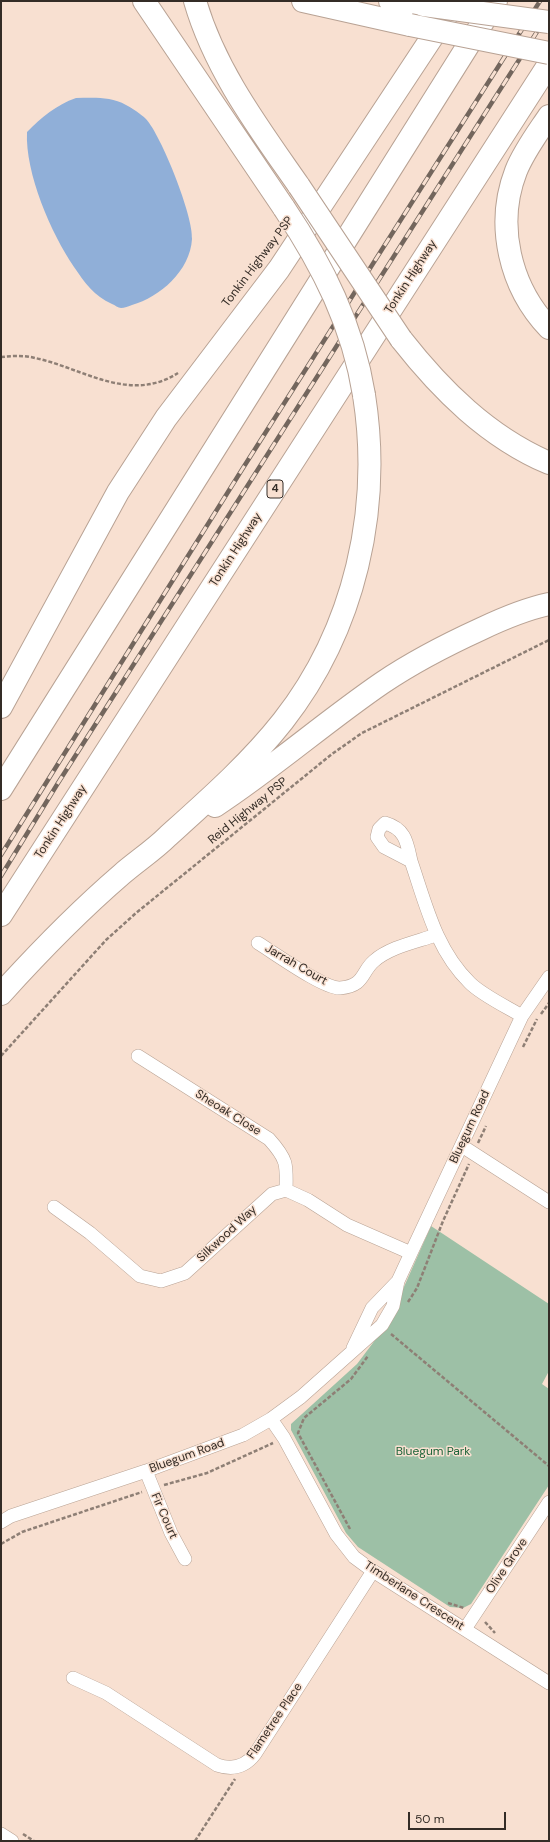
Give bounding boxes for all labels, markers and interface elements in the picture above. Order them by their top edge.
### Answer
street label: Tonkin Highway PSP [219,214,297,310]
street label: Tonkin Highway [382,237,440,317]
road number: 4 [267,480,283,498]
street label: Tonkin Highway [207,510,265,590]
street label: Reid Highway PSP [205,775,291,847]
street label: Tonkin Highway [32,782,90,862]
street label: Jarrah Court [262,941,330,989]
street label: Sheoak Close [192,1087,264,1139]
street label: Bluegum Road [447,1088,493,1166]
street label: Silkwood Way [194,1203,260,1265]
street label: Bluegum Road [147,1436,227,1476]
park label: Bluegum Park [396,1445,470,1459]
street label: Fir Court [148,1491,180,1541]
street label: Olive Grove [483,1536,531,1596]
street label: Timberlane Crescent [361,1558,467,1634]
street label: Flametree Place [244,1680,306,1762]
scale bar [410,1804,508,1830]
text: 50 m [415,1811,444,1827]

